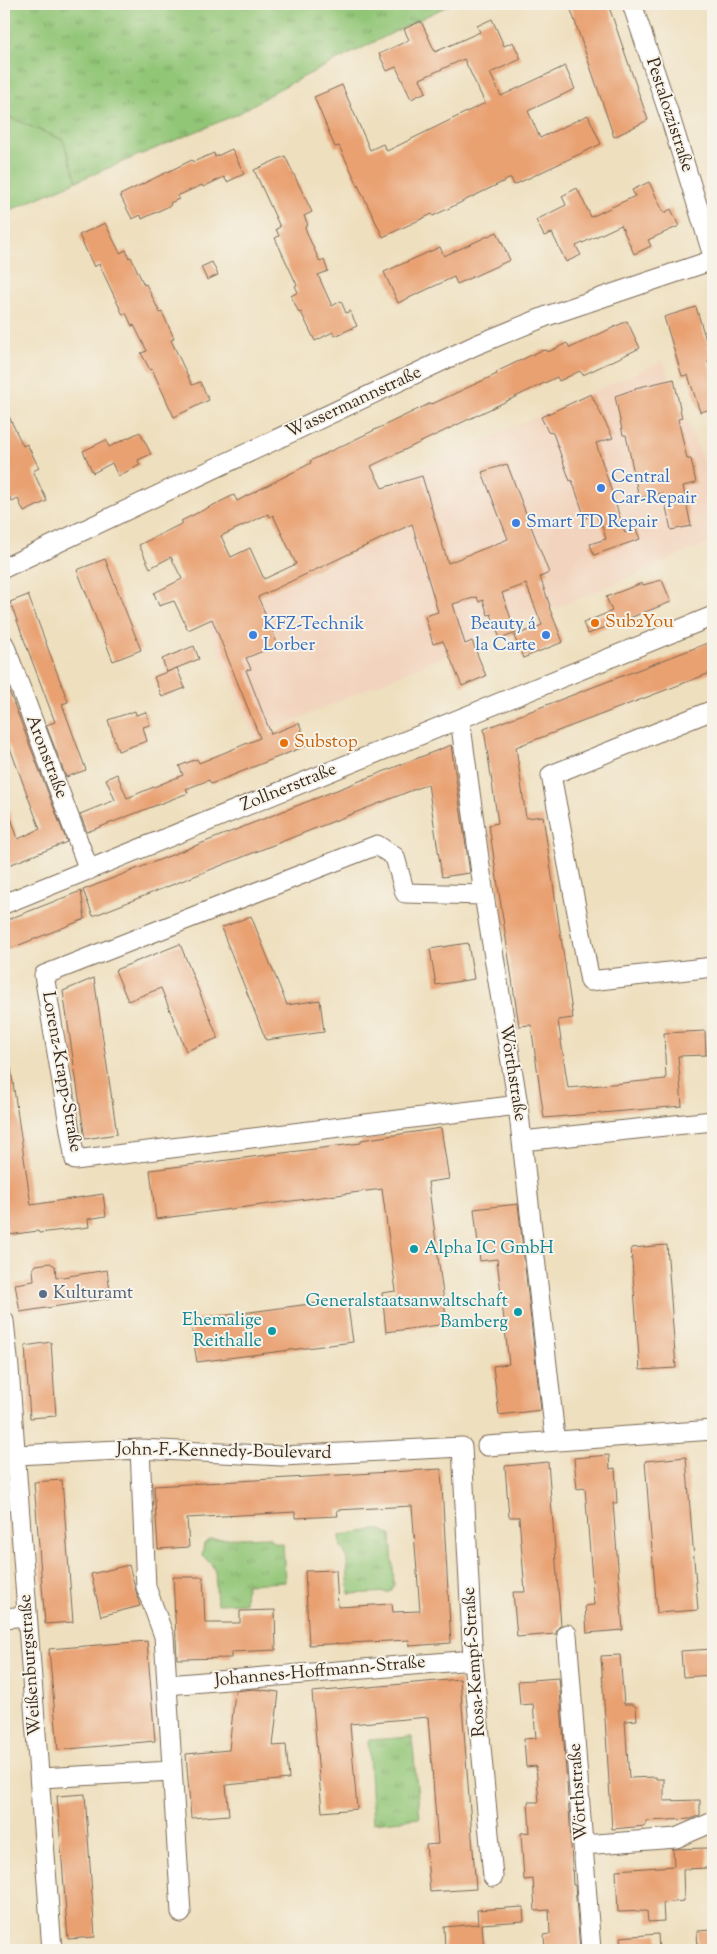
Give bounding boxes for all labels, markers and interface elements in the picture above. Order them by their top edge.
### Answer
street label: Pestalozzistraße [638,54,700,176]
street label: Wassermannstraße [282,360,426,446]
place label: Central Car-Repair [611,465,697,512]
marker: Central Car-Repair [595,482,607,494]
place label: Smart TD Repair [526,510,658,536]
marker: Smart TD Repair [510,517,522,529]
place label: Sub2You [605,610,674,636]
place label: KFZ-Technik Lorber [263,612,364,659]
place label: Beauty á la Carte [471,612,536,659]
marker: Sub2You [589,617,601,629]
marker: KFZ-Technik Lorber [247,629,259,641]
marker: Beauty á la Carte [540,629,552,641]
street label: Aronstraße [18,711,74,803]
place label: Substop [294,730,358,756]
marker: Substop [278,737,290,749]
street label: Zollnerstraße [237,757,341,819]
street label: Lorenz-Krapp-Straße [34,990,88,1154]
street label: Wörthstraße [492,1023,532,1123]
place label: Alpha IC GmbH [424,1236,554,1262]
marker: Alpha IC GmbH [408,1243,420,1255]
place label: Kulturamt [53,1281,133,1307]
marker: Kulturamt [37,1288,49,1300]
place label: Generalstaatsanwaltschaft Bamberg [306,1289,508,1336]
marker: Generalstaatsanwaltschaft Bamberg [512,1306,524,1318]
place label: Ehemalige Reithalle [182,1308,262,1355]
marker: Ehemalige Reithalle [266,1325,278,1337]
street label: John-F.-Kennedy-Boulevard [115,1437,332,1467]
street label: Rosa-Kempf-Straße [457,1586,493,1738]
street label: Weißenburgstraße [13,1593,49,1737]
street label: Johannes-Hoffmann-Straße [212,1650,427,1694]
street label: Wörthstraße [563,1742,595,1842]

